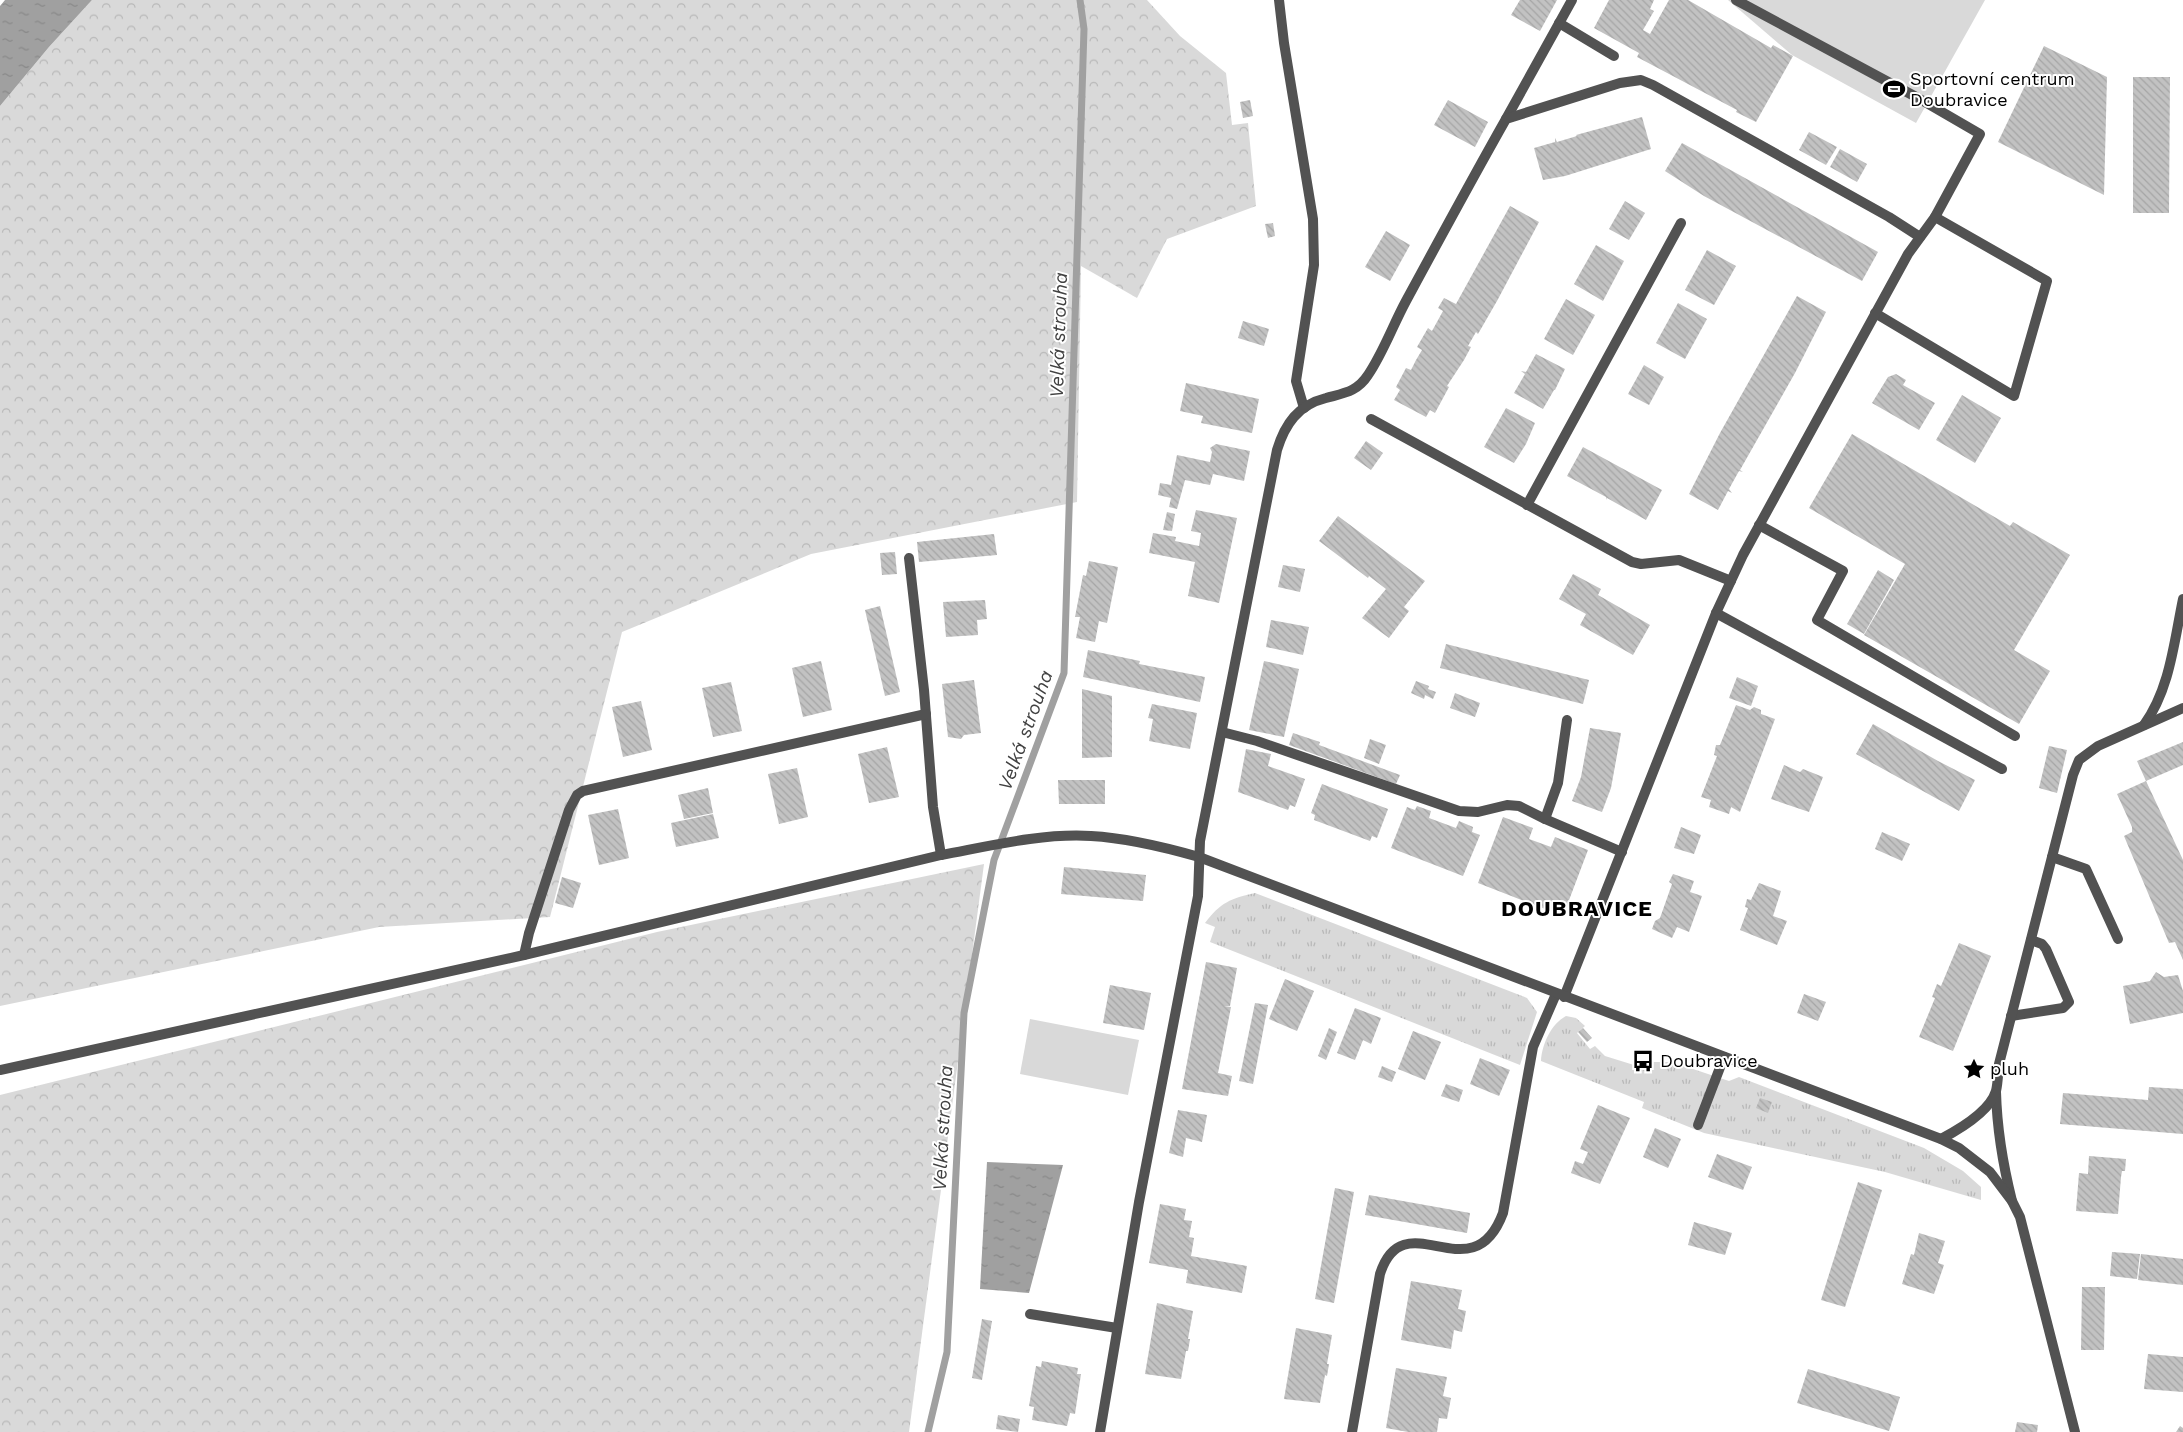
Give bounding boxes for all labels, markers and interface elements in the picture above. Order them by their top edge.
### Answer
place label: Sportovní centrum Doubravice [1910,68,2075,110]
sports icon: Sportovní centrum Doubravice [1881,76,1907,102]
water label: Velká strouha [1045,272,1072,398]
water label: Velká strouha [993,667,1058,793]
district label: DOUBRAVICE [1501,896,1653,921]
bus stop icon: Doubravice [1630,1048,1656,1074]
place label: Doubravice [1660,1050,1758,1071]
place icon: pluh [1961,1056,1987,1082]
place label: pluh [1990,1058,2029,1079]
water label: Velká strouha [928,1064,957,1191]

